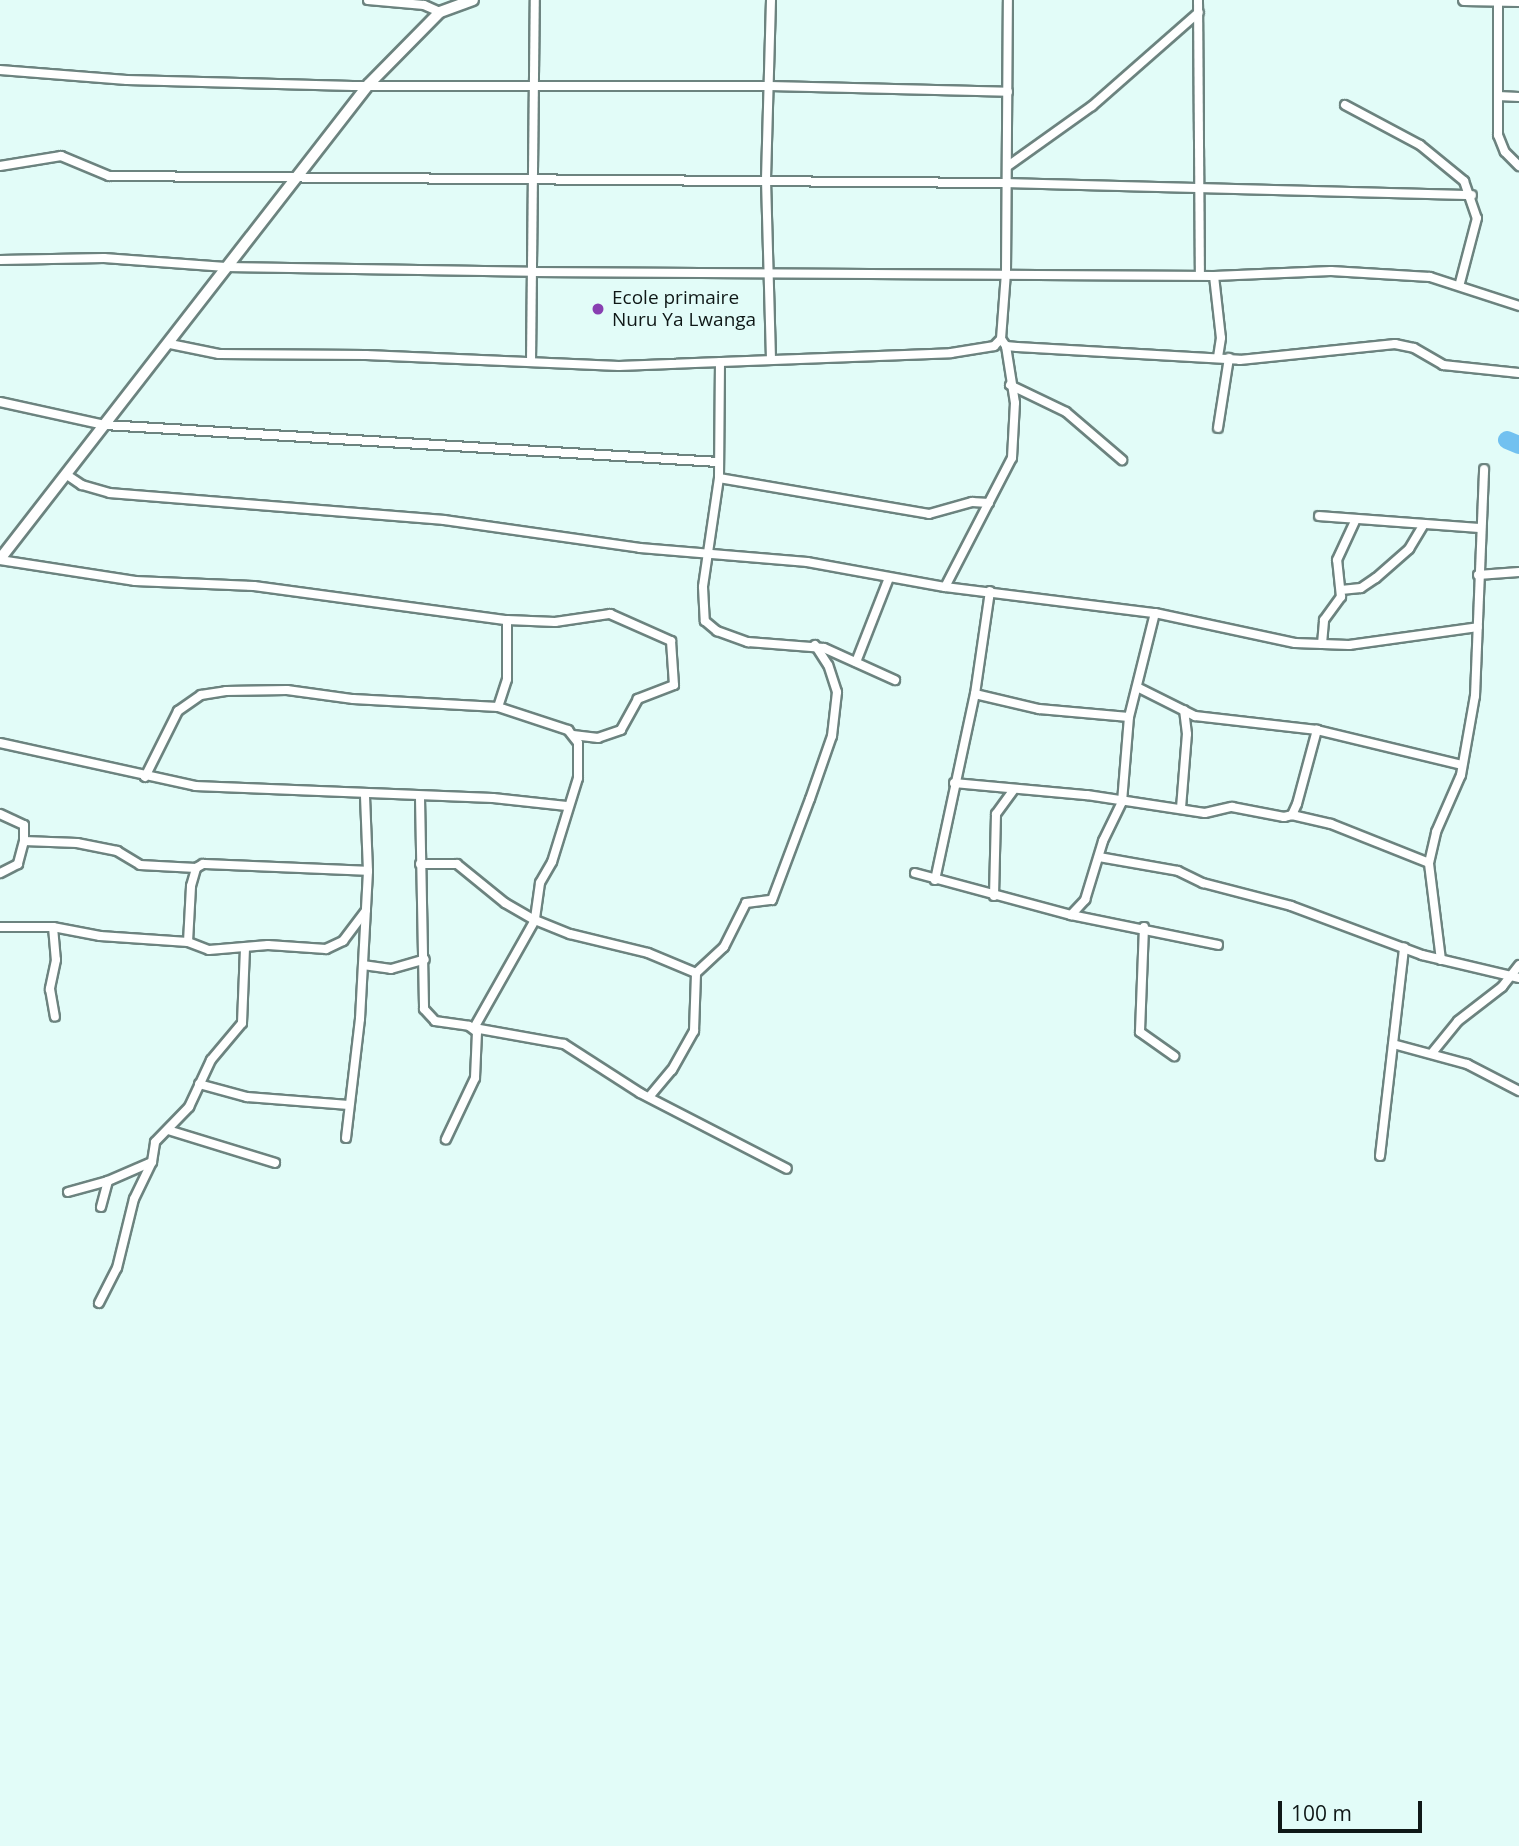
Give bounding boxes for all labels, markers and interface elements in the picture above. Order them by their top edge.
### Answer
place label: Ecole primaire Nuru Ya Lwanga [612,287,756,331]
marker: Ecole primaire Nuru Ya Lwanga [590,301,606,317]
scale bar [1281,1786,1424,1830]
text: 100 m [1291,1799,1352,1827]

